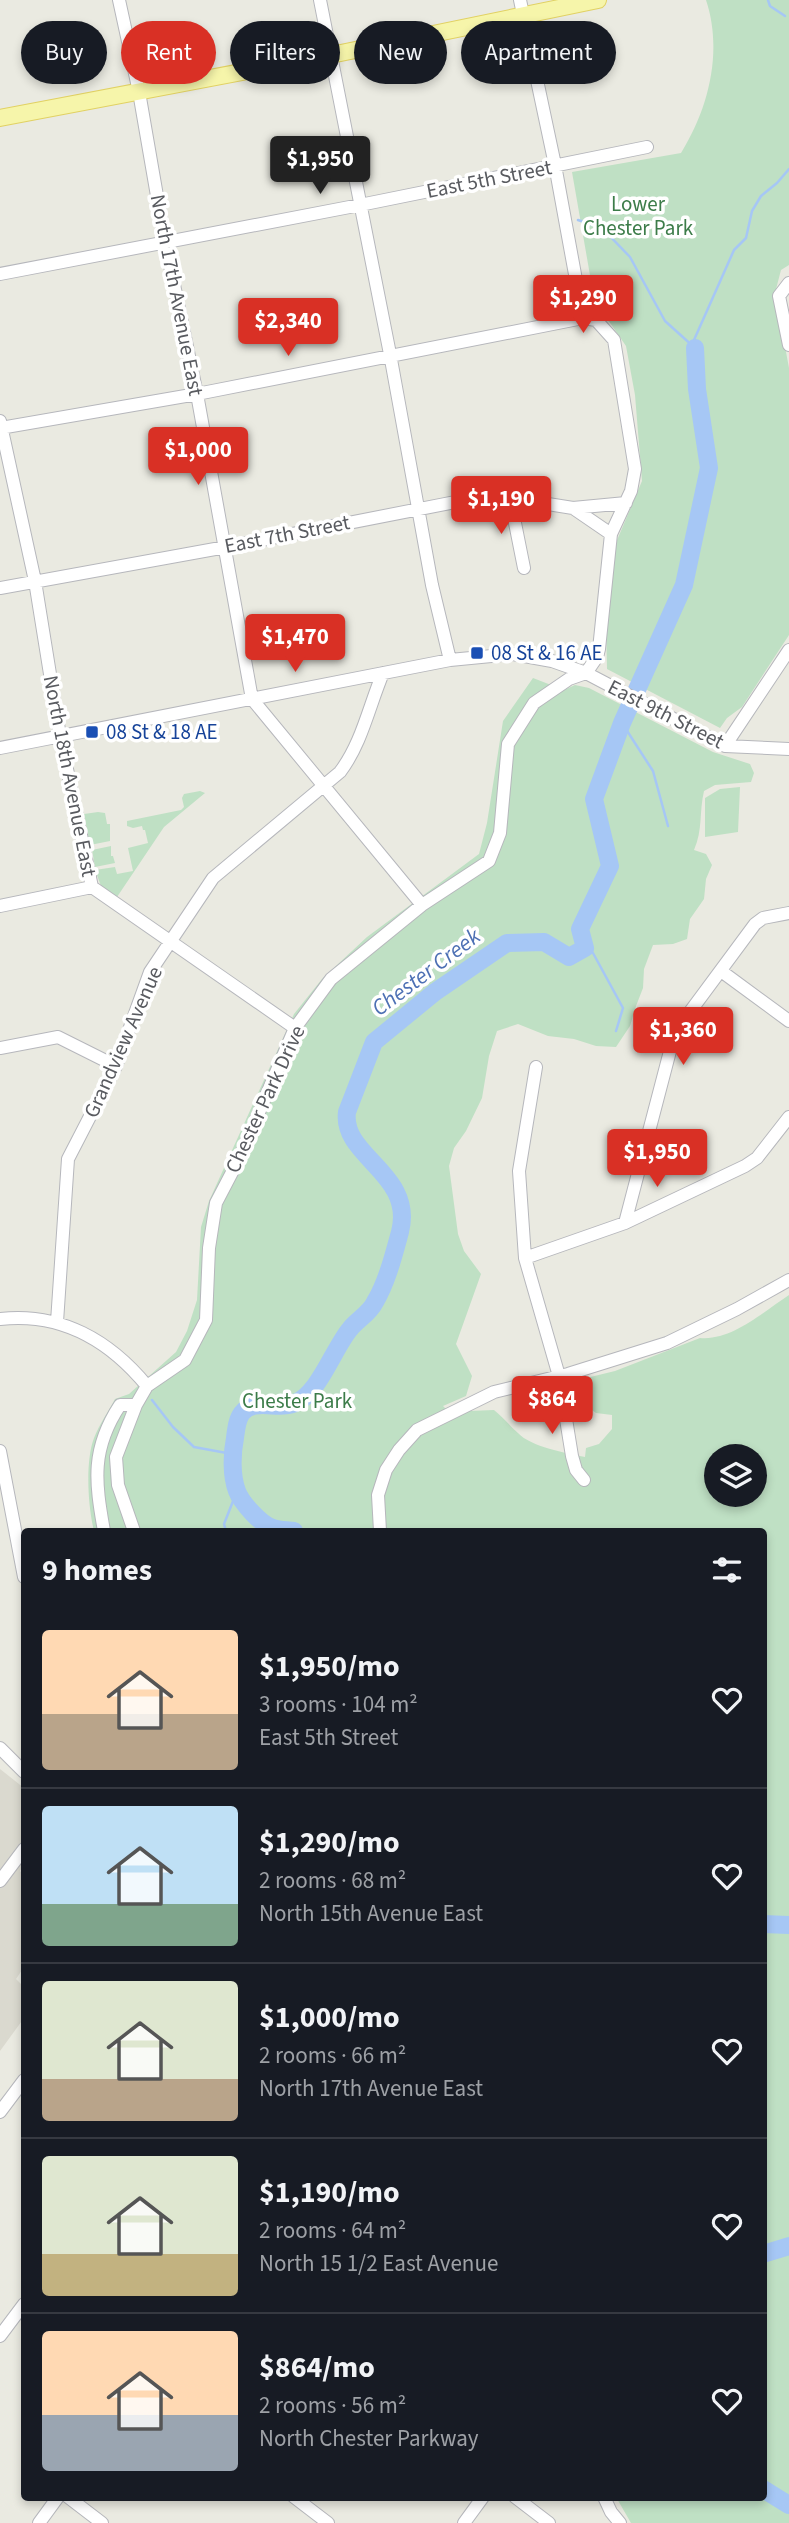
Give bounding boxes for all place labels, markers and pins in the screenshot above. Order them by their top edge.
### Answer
pin: $1,950 [263,136,377,196]
pin: $1,290 [526,276,640,335]
pin: $2,340 [231,298,345,358]
pin: $1,000 [141,428,255,487]
pin: $1,190 [444,476,558,536]
pin: $1,470 [238,614,352,674]
place label: 08 St & 16 AE [491,638,603,668]
marker: 08 St & 16 AE [469,645,485,661]
place label: 08 St & 18 AE [106,717,218,747]
marker: 08 St & 18 AE [84,724,100,740]
pin: $1,360 [626,1007,740,1067]
pin: $1,950 [600,1130,714,1189]
pin: $864 [511,1376,593,1436]

